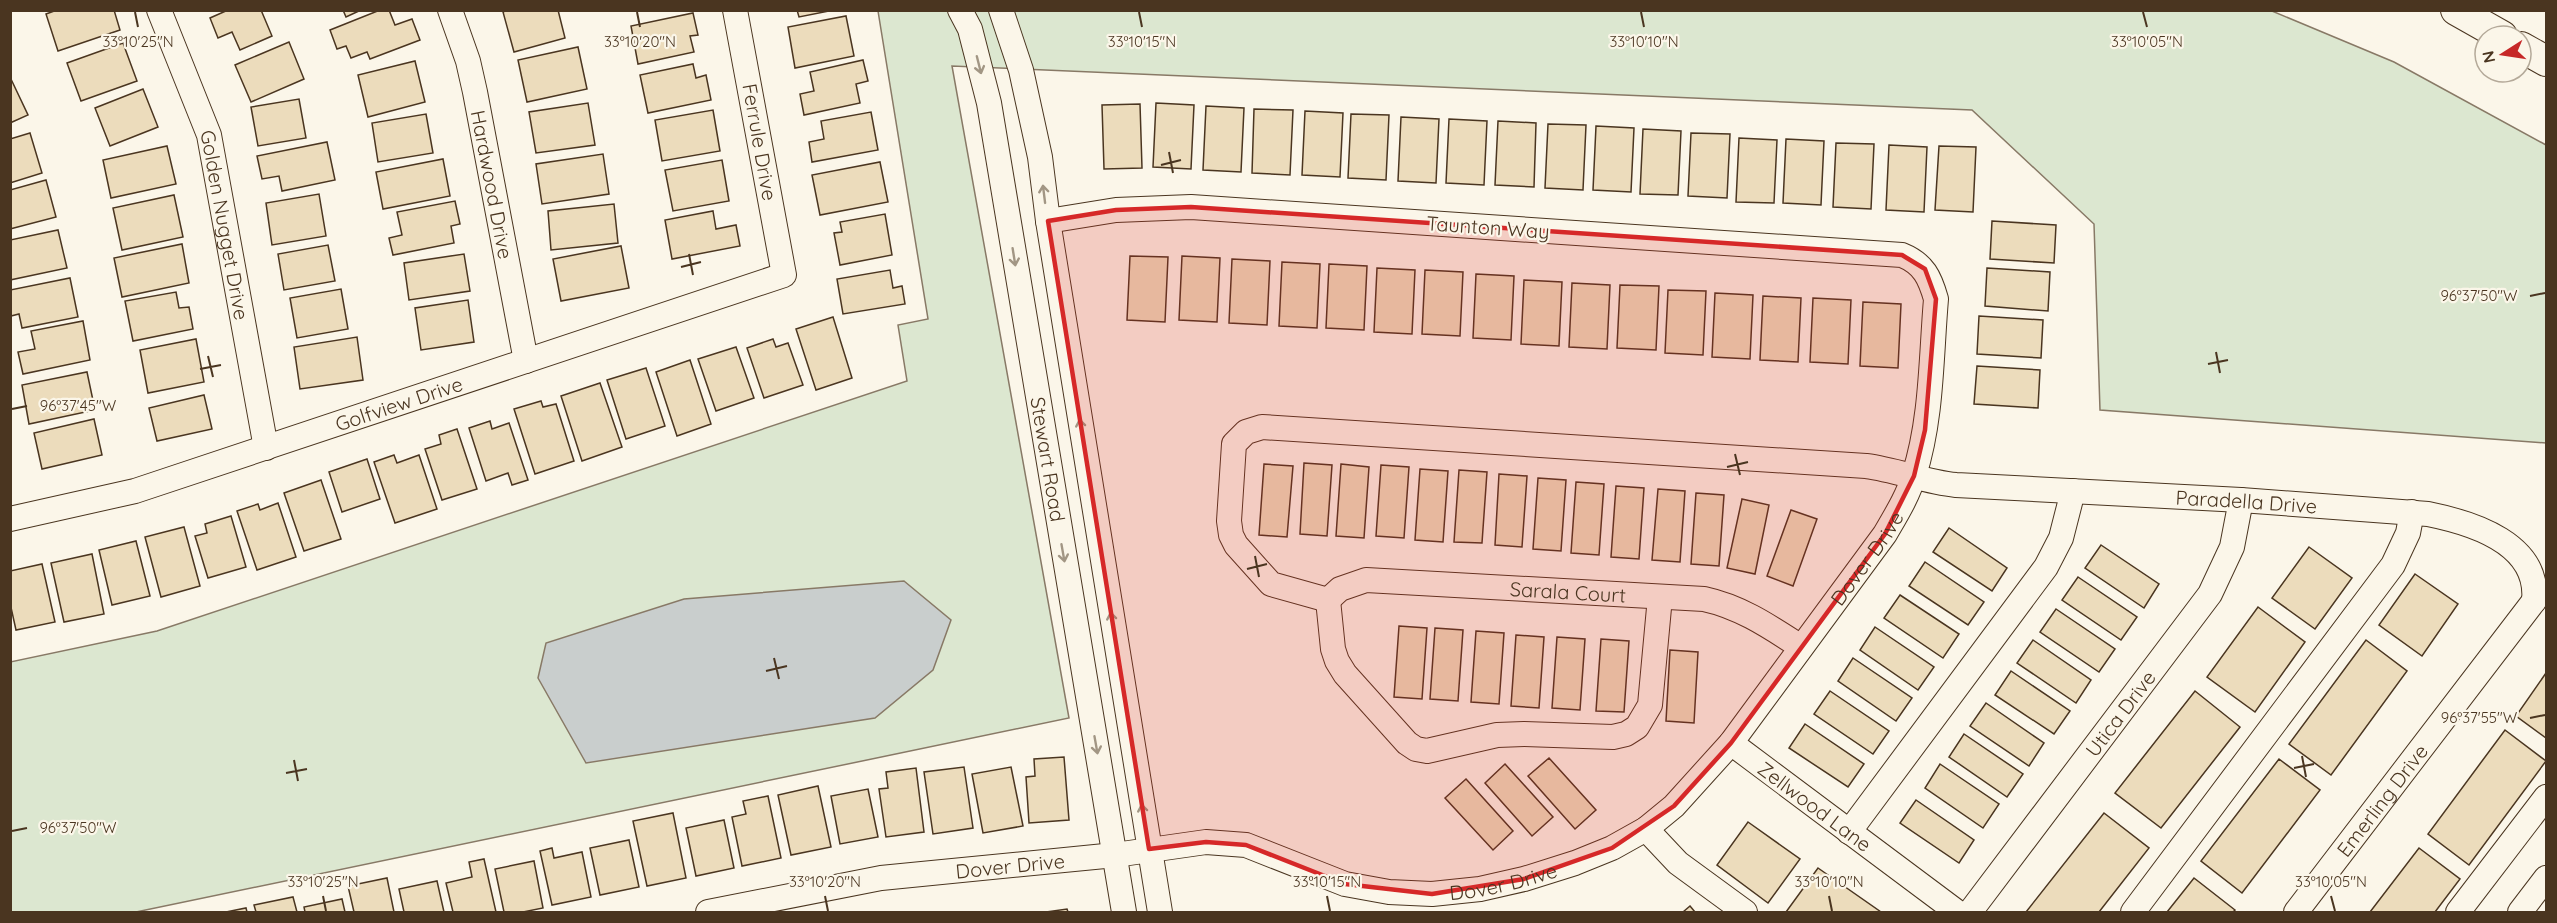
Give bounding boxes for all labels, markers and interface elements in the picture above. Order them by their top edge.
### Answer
north arrow [2473,24,2533,84]
text: 33°10'25"N [102,32,174,51]
text: 33°10'20"N [604,32,676,51]
text: 33°10'15"N [1108,32,1176,51]
text: 33°10'10"N [1609,32,1679,51]
text: 33°10'05"N [2111,32,2183,51]
text: N [2477,49,2499,65]
one-way arrow [974,55,985,74]
street label: Ferrule Drive [737,82,783,202]
street label: Hardwood Drive [466,108,519,261]
street label: Golden Nugget Drive [196,128,255,322]
one-way arrow [1039,185,1050,205]
street label: Taunton Way [1426,210,1550,244]
one-way arrow [1008,247,1019,266]
text: 96°37'50"W [2440,286,2518,305]
street label: Golfview Drive [332,370,466,436]
street label: Stewart Road [1026,395,1071,523]
text: 96°37'45"W [40,396,117,415]
one-way arrow [1076,419,1087,439]
street label: Paradella Drive [2175,484,2318,518]
street label: Dover Drive [1825,506,1908,610]
one-way arrow [1058,543,1069,562]
street label: Sarala Court [1509,576,1627,607]
one-way arrow [1107,612,1118,631]
street label: Utica Drive [2079,665,2161,761]
text: 96°37'55"W [2441,708,2518,727]
one-way arrow [1091,735,1102,755]
street label: Emerling Drive [2331,739,2433,861]
street label: Zellwood Lane [1753,755,1877,856]
one-way arrow [1138,804,1149,824]
text: 96°37'50"W [39,818,117,837]
street label: Dover Drive [954,848,1066,883]
street label: Dover Drive [1448,857,1560,905]
text: 33°10'25"N [287,872,359,891]
text: 33°10'20"N [789,872,861,891]
text: 33°10'15"N [1293,872,1361,891]
text: 33°10'10"N [1794,872,1864,891]
text: 33°10'05"N [2295,872,2367,891]

